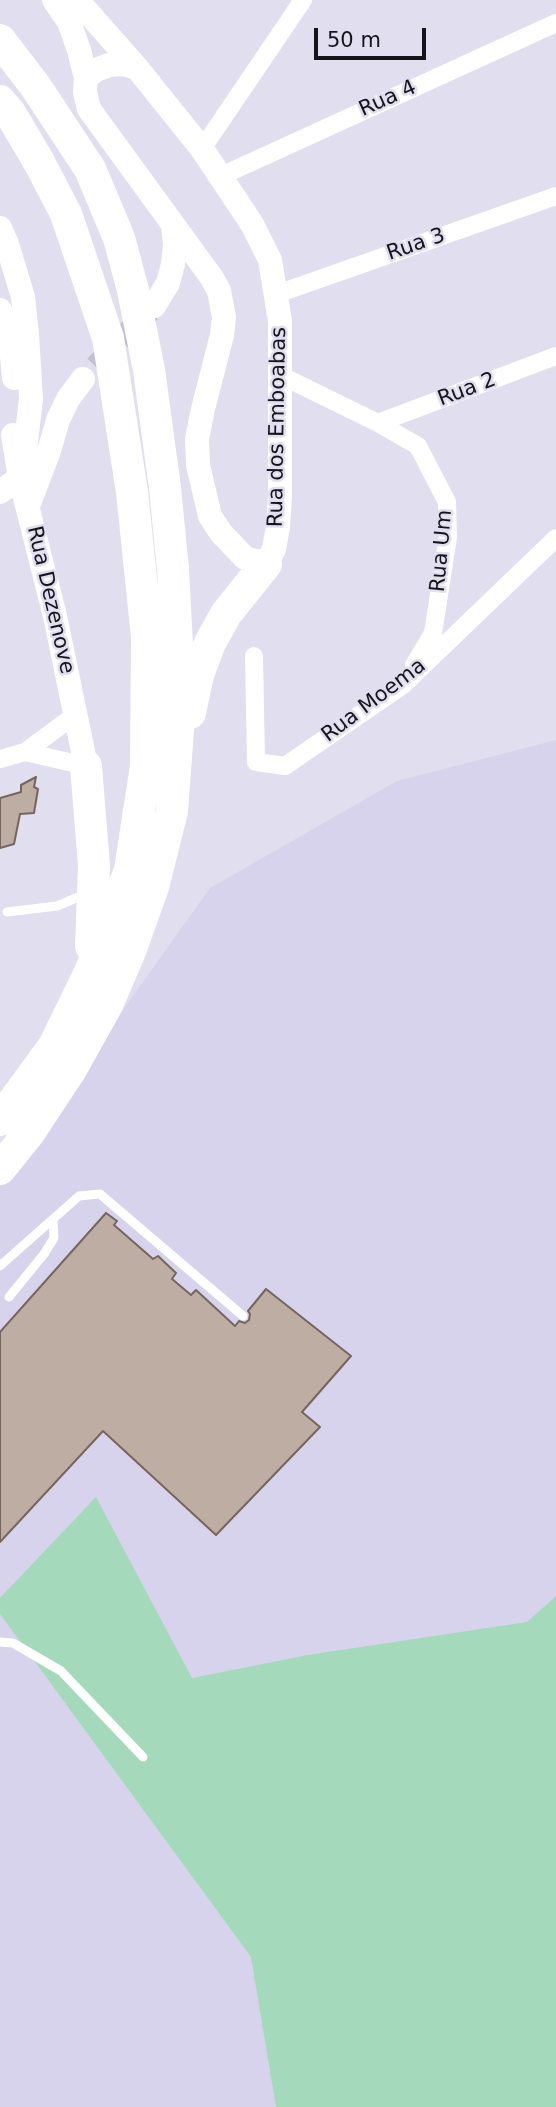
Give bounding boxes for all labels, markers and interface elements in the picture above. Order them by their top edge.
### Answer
scale bar [318,14,430,58]
text: 50 m [327,28,381,52]
street label: Rua 4 [356,75,420,123]
street label: Rua 3 [384,223,448,267]
street label: Rua dos Emboabas [264,327,292,527]
street label: Rua 2 [435,368,499,412]
street label: Rua Um [426,509,458,593]
street label: Rua Dezenove [21,524,79,676]
street label: Rua Moema [317,654,431,748]

